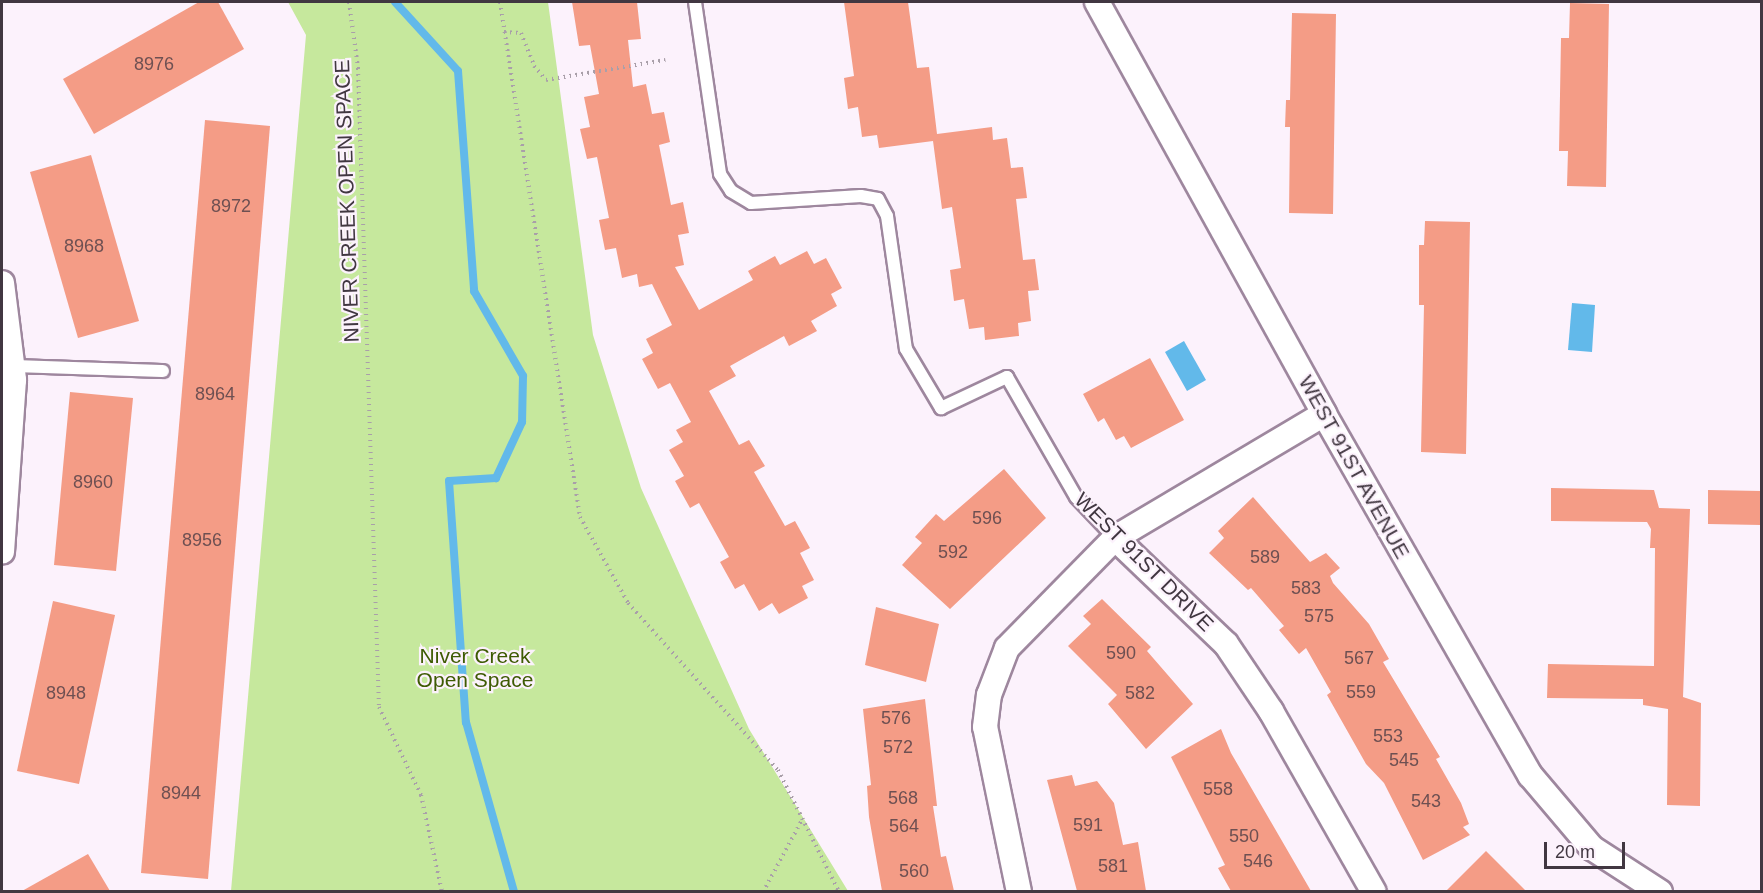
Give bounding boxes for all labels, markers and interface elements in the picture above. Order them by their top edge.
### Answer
house number: 8976 [134,53,174,75]
street label: NIVER CREEK OPEN SPACE [329,59,365,343]
house number: 8972 [211,195,251,217]
house number: 8968 [64,235,104,257]
street label: WEST 91ST AVENUE [1293,370,1415,564]
house number: 8964 [195,383,235,405]
house number: 8960 [73,471,113,493]
street label: WEST 91ST DRIVE [1069,487,1219,637]
house number: 596 [972,507,1002,529]
house number: 8956 [182,529,222,551]
house number: 592 [938,541,968,563]
house number: 589 [1250,546,1280,568]
house number: 583 [1291,577,1321,599]
house number: 575 [1304,605,1334,627]
house number: 590 [1106,642,1136,664]
park label: Niver Creek Open Space [417,643,533,693]
house number: 567 [1344,647,1374,669]
house number: 559 [1346,681,1376,703]
house number: 8948 [46,682,86,704]
house number: 582 [1125,682,1155,704]
house number: 576 [881,707,911,729]
house number: 553 [1373,725,1403,747]
house number: 572 [883,736,913,758]
house number: 545 [1389,749,1419,771]
house number: 558 [1203,778,1233,800]
house number: 8944 [161,782,201,804]
house number: 568 [888,787,918,809]
house number: 543 [1411,790,1441,812]
house number: 591 [1073,814,1103,836]
house number: 564 [889,815,919,837]
house number: 550 [1229,825,1259,847]
scale bar [1547,830,1628,868]
text: 20 m [1555,842,1595,862]
house number: 546 [1243,850,1273,872]
house number: 581 [1098,855,1128,877]
house number: 560 [899,860,929,882]

